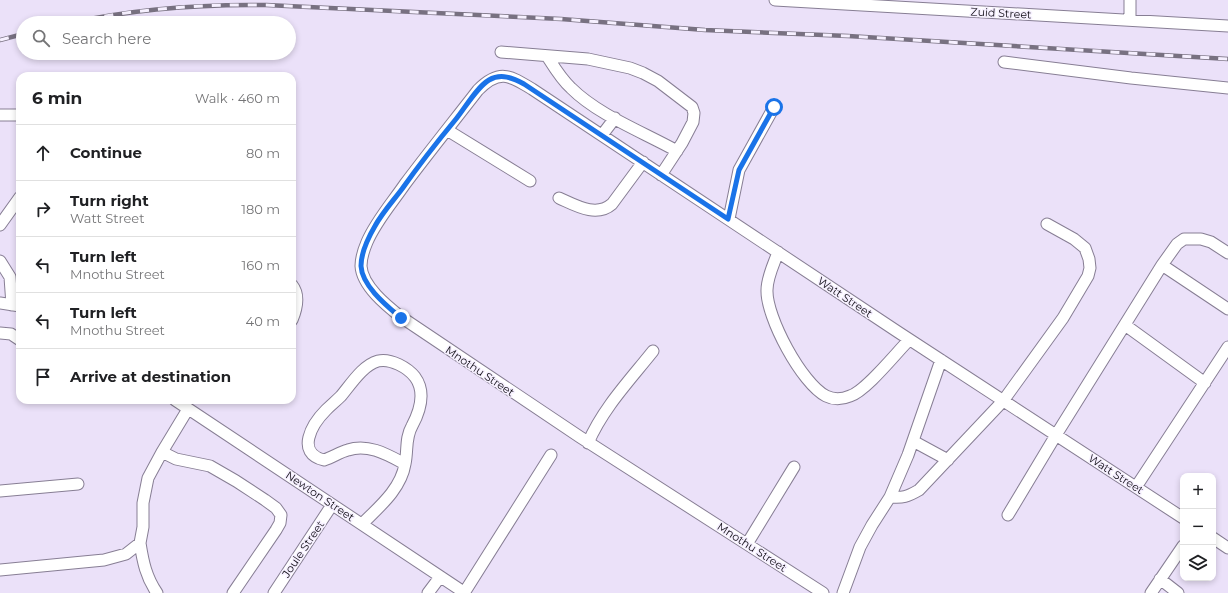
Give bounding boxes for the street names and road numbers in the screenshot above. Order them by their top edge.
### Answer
street label: Zuid Street [970,4,1032,22]
street label: Watt Street [815,274,875,321]
street label: Mnothu Street [443,343,518,400]
street label: Watt Street [1086,451,1147,497]
street label: Newton Street [283,468,357,524]
street label: Joule Street [278,517,327,581]
street label: Mnothu Street [715,519,790,575]

